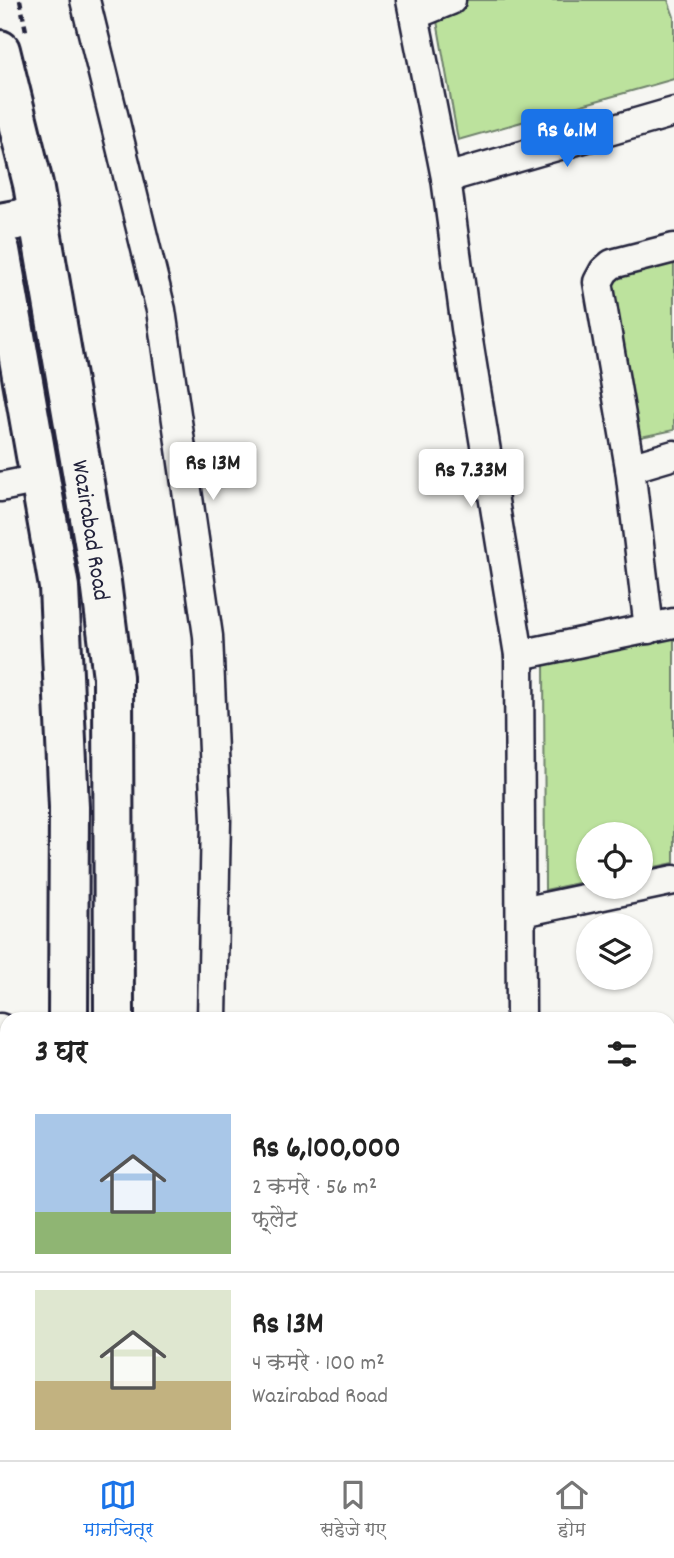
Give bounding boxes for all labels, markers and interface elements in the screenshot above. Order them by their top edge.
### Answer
pin: Rs 6.1M [502,110,632,169]
text: Rs 6.1M [537,115,597,148]
pin: Rs 13M [156,442,270,502]
text: Rs 13M [186,448,240,481]
pin: Rs 7.33M [399,449,543,509]
text: Rs 7.33M [435,455,507,488]
street label: Wazirabad Road [61,458,117,603]
map controls [576,822,653,990]
button: locate [576,822,653,899]
button: layers [576,913,653,990]
text: 3 घर [35,1033,87,1076]
icon: filters [603,1035,641,1073]
text: Rs 6,100,000 [252,1129,401,1172]
icon: home [91,1142,175,1226]
text: 2 कमरे · 56 m² [252,1172,377,1205]
text: फ़्लैट [252,1205,298,1238]
text: Rs 13M [252,1305,324,1348]
icon: home [91,1318,175,1402]
text: 4 कमरे · 100 m² [252,1348,385,1381]
text: Wazirabad Road [252,1381,388,1414]
tab: मानचित्र [83,1476,153,1545]
tab: सहेजे गए [320,1476,386,1545]
tab: होम [553,1476,591,1545]

